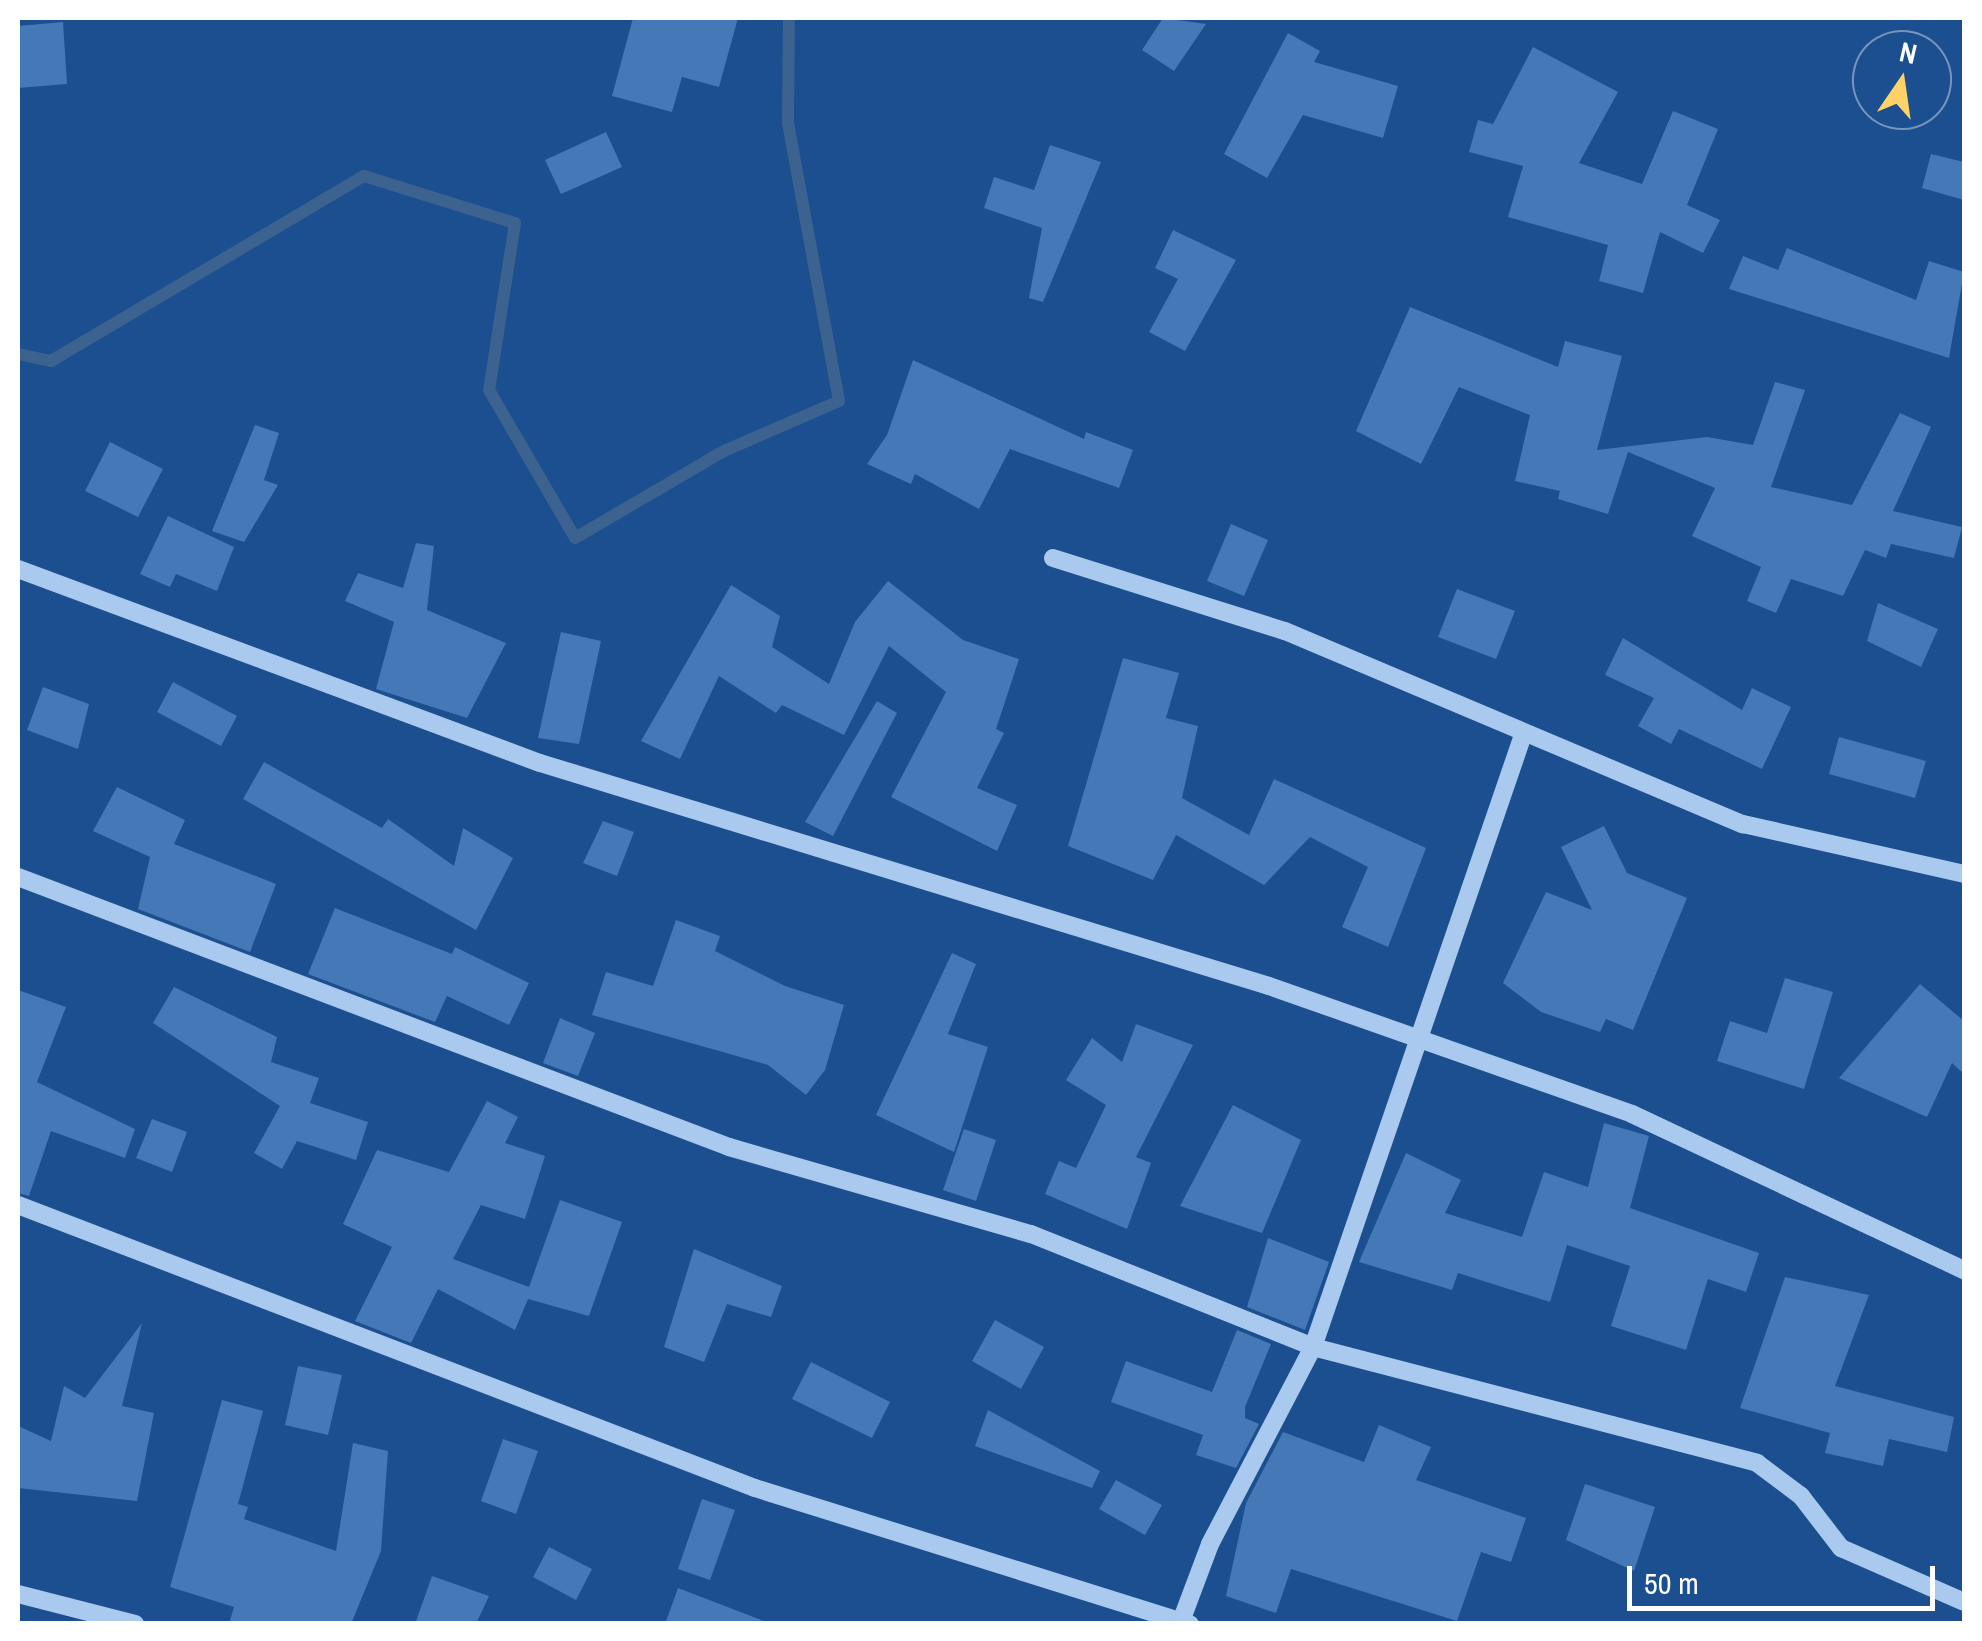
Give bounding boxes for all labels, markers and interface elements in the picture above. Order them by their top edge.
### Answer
north arrow [1852,30,1952,130]
text: N [1896,32,1921,73]
scale bar [1632,1546,1940,1608]
text: 50 m [1644,1563,1699,1603]

